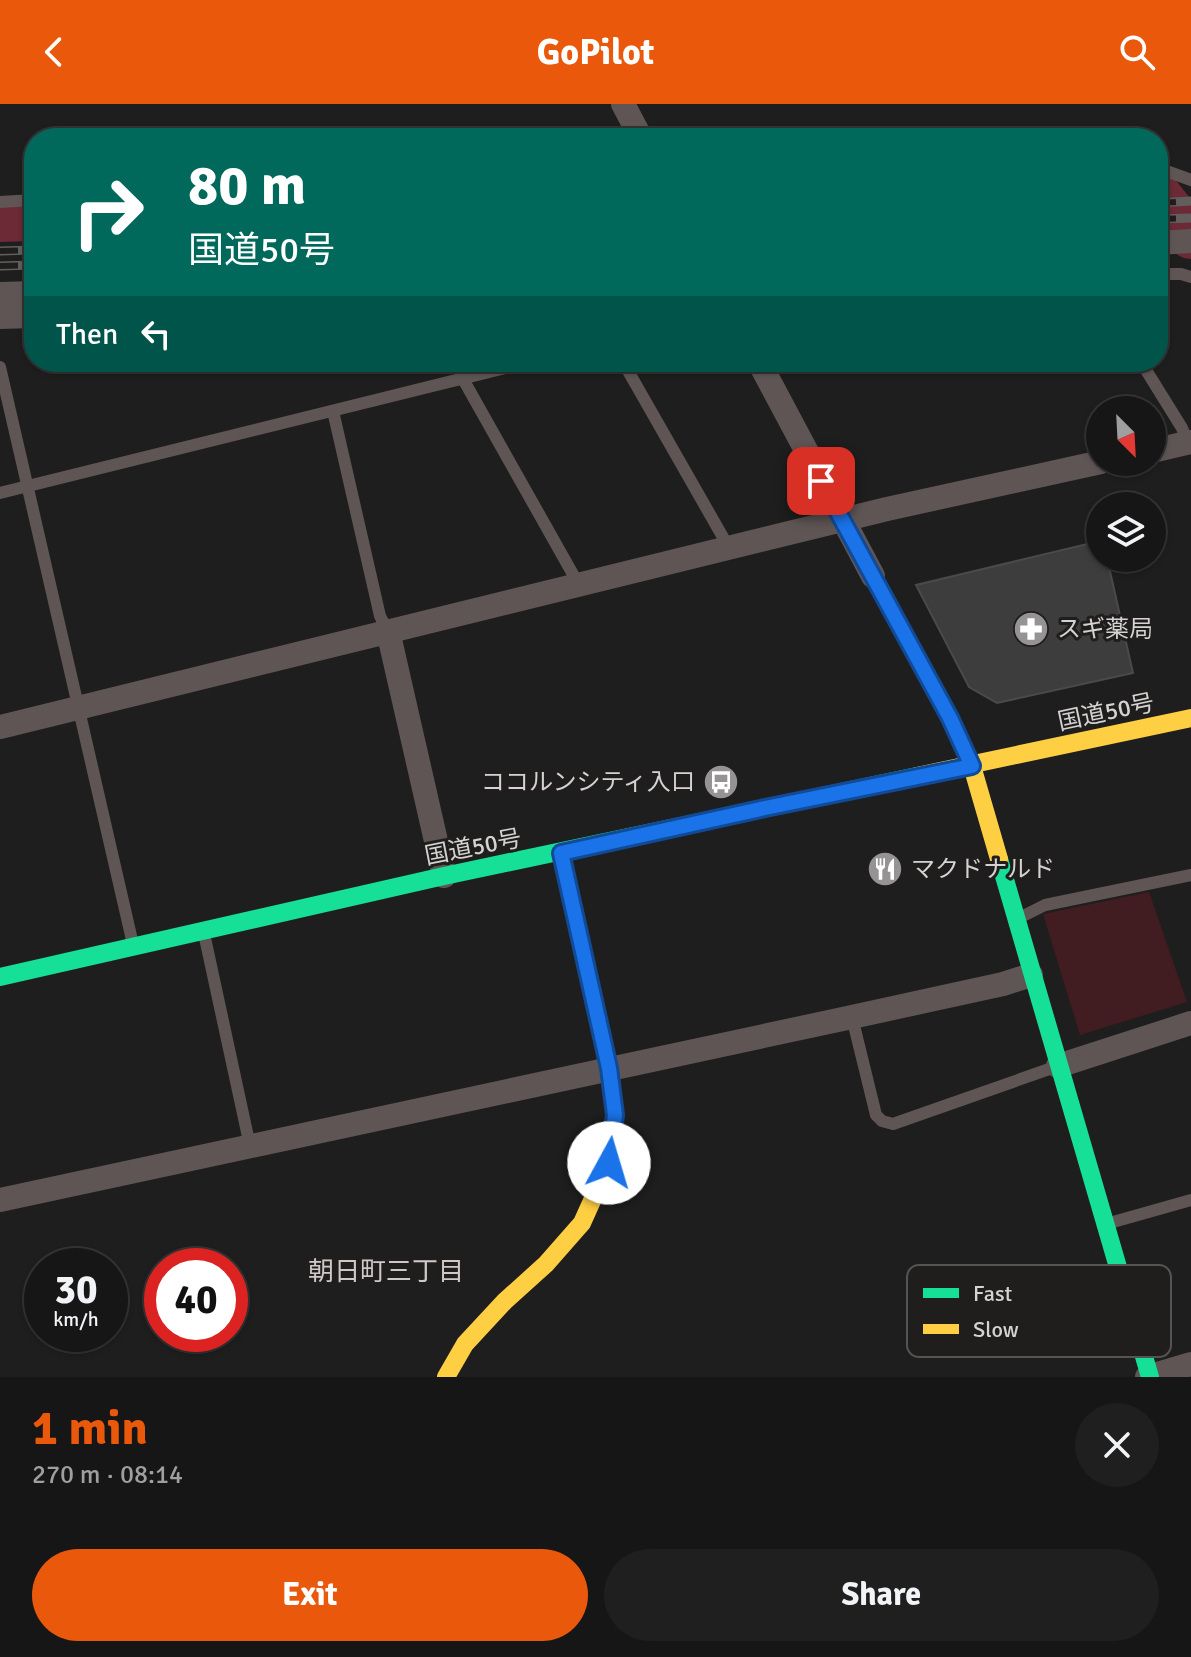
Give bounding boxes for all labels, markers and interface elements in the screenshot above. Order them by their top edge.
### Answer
icon: back [32,30,76,74]
text: GoPilot [537,30,654,75]
icon: search [1115,30,1159,74]
text: 80 m [188,151,306,220]
icon: right [56,160,160,264]
text: 国道50号 [188,228,335,273]
icon: left [134,312,178,356]
text: Then [56,316,118,353]
north arrow [1086,396,1166,476]
map controls [1086,396,1166,572]
pin [787,447,855,515]
icon: arrive [799,459,843,503]
button: layers [1086,492,1166,572]
pharmacy icon: スギ薬局 [1012,610,1050,648]
place label: スギ薬局 [1057,614,1153,644]
street label: 国道50号 [1055,687,1157,737]
bus stop icon: ココルンシティ入口 [702,763,740,801]
place label: ココルンシティ入口 [481,767,695,797]
street label: 国道50号 [422,823,524,871]
restaurant icon: マクドナルド [866,850,904,888]
place label: マクドナルド [911,854,1055,884]
position arrow [567,1121,651,1205]
speed limit sign: 40 [144,1248,248,1352]
district label: 朝日町三丁目 [308,1256,464,1288]
text: 30 [54,1265,98,1315]
legend [907,1265,1171,1357]
text: Fast [973,1280,1013,1307]
text: km/h [53,1307,99,1332]
text: Slow [973,1316,1019,1343]
text: 1 min [32,1399,148,1458]
button: close [1075,1403,1159,1487]
text: 270 m · 08:14 [32,1459,183,1491]
button: Exit [32,1549,588,1641]
button: Share [604,1549,1159,1641]

